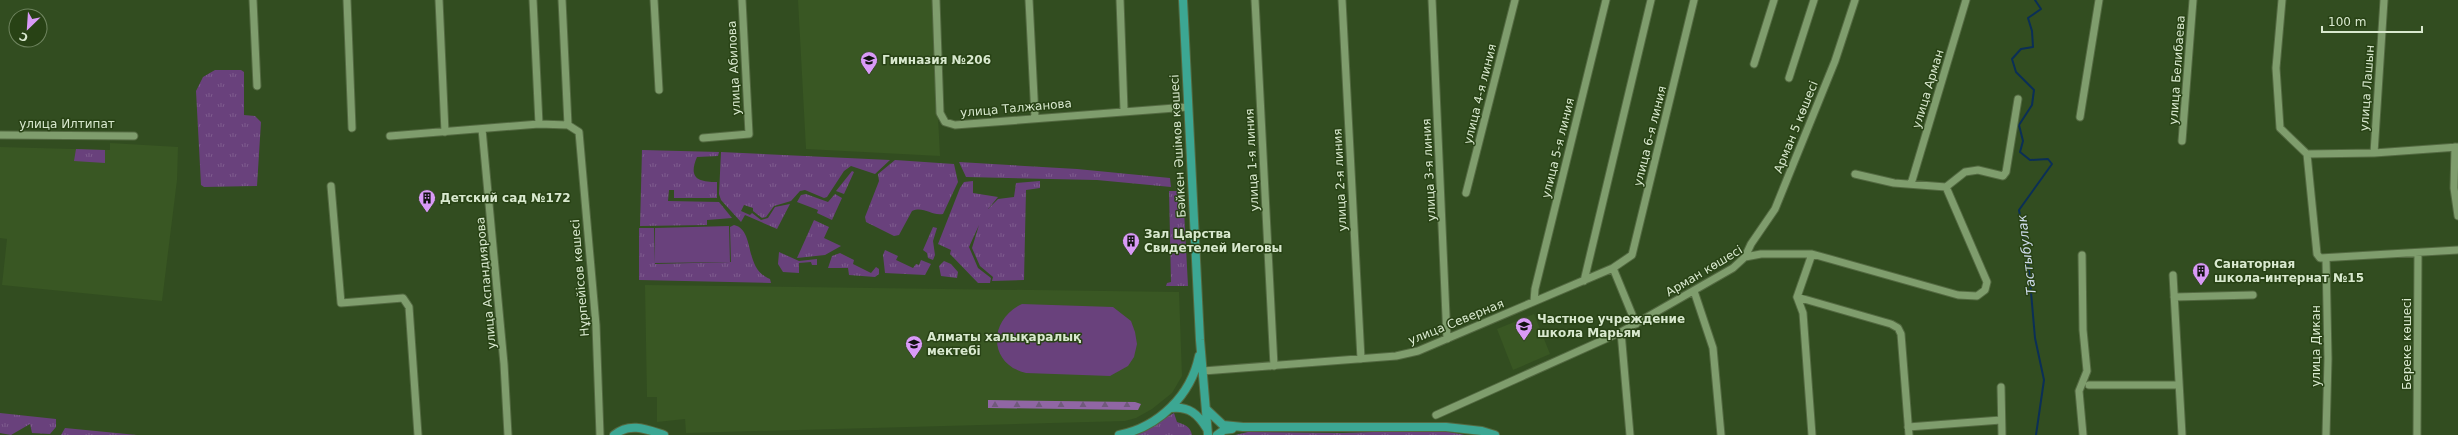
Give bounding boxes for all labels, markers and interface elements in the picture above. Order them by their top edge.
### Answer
north arrow [8,8,48,48]
scale bar [2322,8,2422,34]
street label: улица Белибаева [2166,15,2188,125]
text: 100 m [2328,15,2366,29]
street label: улица Абилова [725,20,743,116]
text: С [18,29,30,44]
street label: улица 4-я линия [1461,42,1499,146]
street label: улица Лашын [2357,44,2377,132]
street label: улица Арман [1909,48,1947,130]
school or university icon: Гимназия №206 [859,50,879,75]
place label: Гимназия №206 [882,53,991,67]
street label: Бәйкен Әшімов көшесі [1167,74,1189,218]
street label: Арман 5 көшесі [1771,79,1821,175]
street label: улица 6-я линия [1631,84,1669,188]
street label: улица Талжанова [960,96,1072,120]
street label: улица 5-я линия [1539,96,1577,200]
street label: улица 1-я линия [1242,108,1262,212]
street label: улица Илтипат [19,117,115,131]
street label: улица 3-я линия [1419,118,1439,222]
street label: улица 2-я линия [1330,128,1350,232]
building icon: Детский сад №172 [417,188,437,213]
place label: Детский сад №172 [440,191,571,205]
water label: Тастыбулак [2014,214,2039,296]
street label: улица Аспандиярова [473,216,499,350]
street label: Нұрпейісов көшесі [568,219,592,337]
place label: Зал Царства Свидетелей Иеговы [1144,227,1282,255]
building icon: Зал Царства Свидетелей Иеговы [1121,231,1141,256]
street label: Арман көшесі [1663,243,1745,299]
place label: Санаторная школа-интернат №15 [2214,257,2364,285]
building icon: Санаторная школа-интернат №15 [2191,261,2211,286]
street label: улица Северная [1406,296,1506,348]
street label: Береке көшесі [2400,298,2414,390]
street label: улица Дикан [2309,305,2323,387]
place label: Частное учреждение школа Марьям [1537,312,1685,340]
school or university icon: Частное учреждение школа Марьям [1514,316,1534,341]
place label: Алматы халықаралық мектебі [927,330,1081,358]
school or university icon: Алматы халықаралық мектебі [904,334,924,359]

